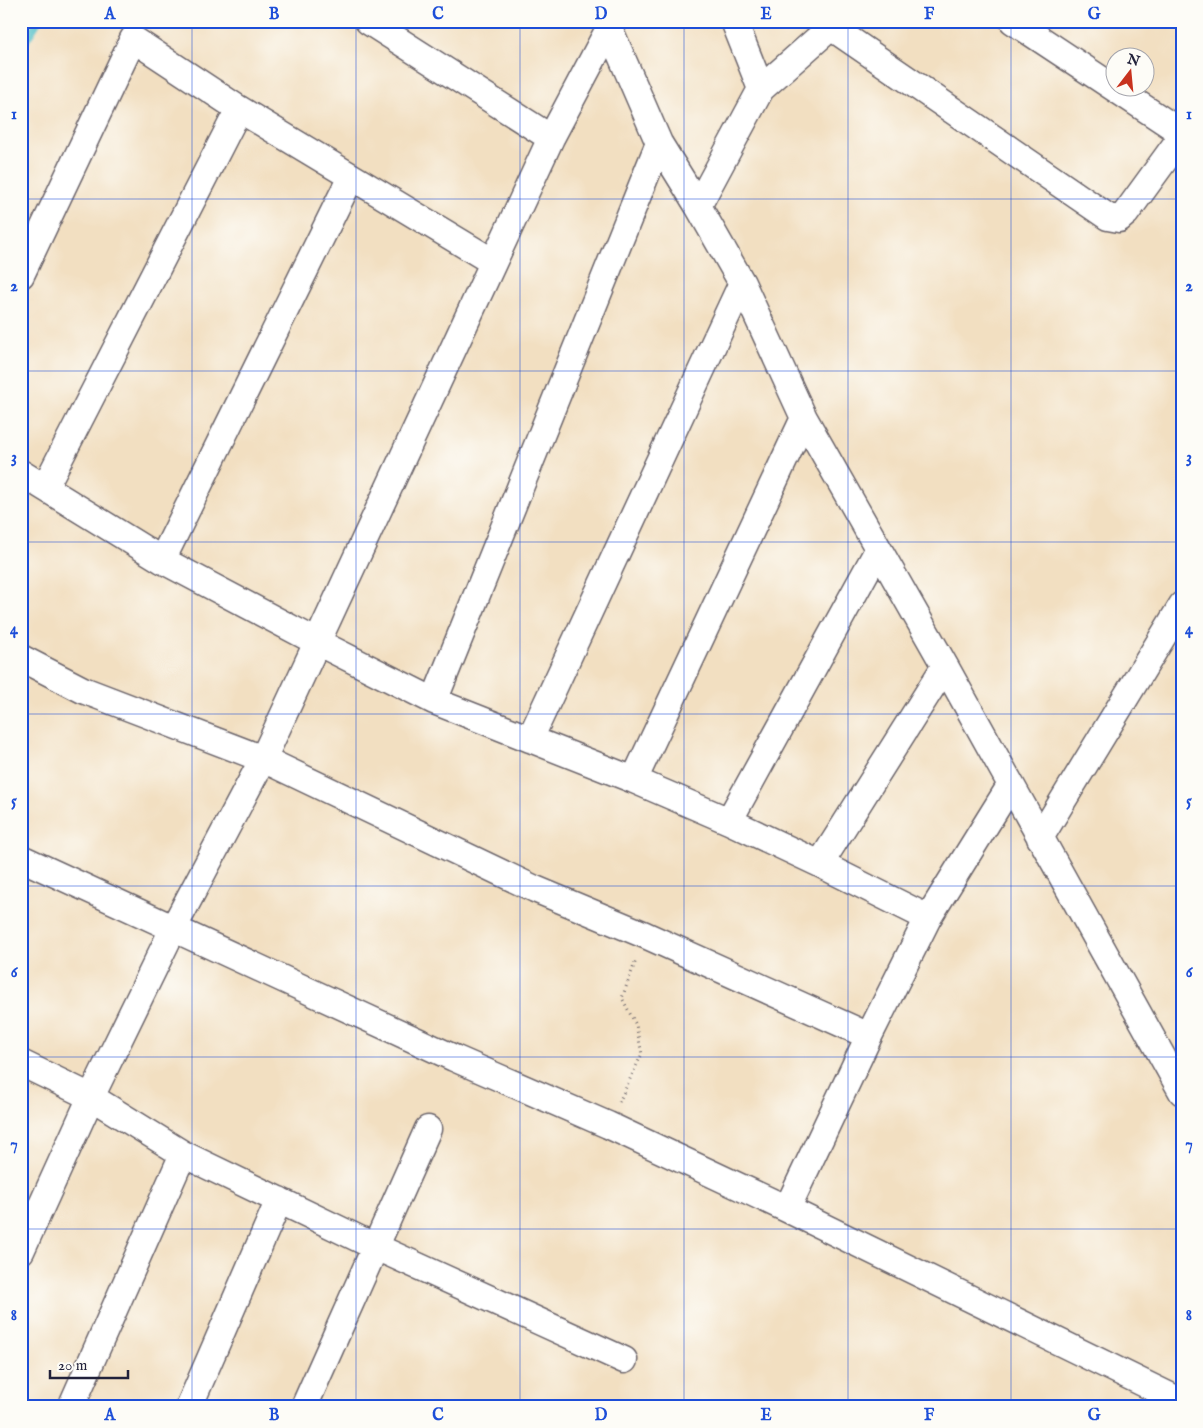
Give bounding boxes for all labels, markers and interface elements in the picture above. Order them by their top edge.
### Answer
text: A [104,5,117,25]
text: B [269,5,280,25]
text: C [432,5,444,25]
text: D [595,5,608,25]
text: E [760,5,772,25]
text: F [924,5,935,25]
text: G [1088,5,1101,25]
north arrow [1106,48,1156,98]
text: N [1124,50,1142,71]
text: 1 [11,105,17,125]
text: 1 [1186,105,1192,125]
text: 2 [10,277,18,297]
text: 2 [1185,277,1193,297]
text: 3 [11,448,17,468]
text: 3 [1186,448,1192,468]
text: 4 [10,620,19,640]
text: 4 [1185,620,1194,640]
text: 5 [11,792,17,812]
text: 5 [1186,792,1192,812]
text: 6 [11,963,19,983]
text: 6 [1186,963,1194,983]
text: 7 [10,1135,18,1155]
text: 7 [1185,1135,1193,1155]
text: 8 [11,1306,17,1326]
text: 8 [1186,1306,1192,1326]
scale bar [50,1348,128,1380]
text: 20 m [58,1356,88,1375]
text: A [104,1406,117,1426]
text: B [269,1406,280,1426]
text: C [432,1406,444,1426]
text: D [595,1406,608,1426]
text: E [760,1406,772,1426]
text: F [924,1406,935,1426]
text: G [1088,1406,1101,1426]

